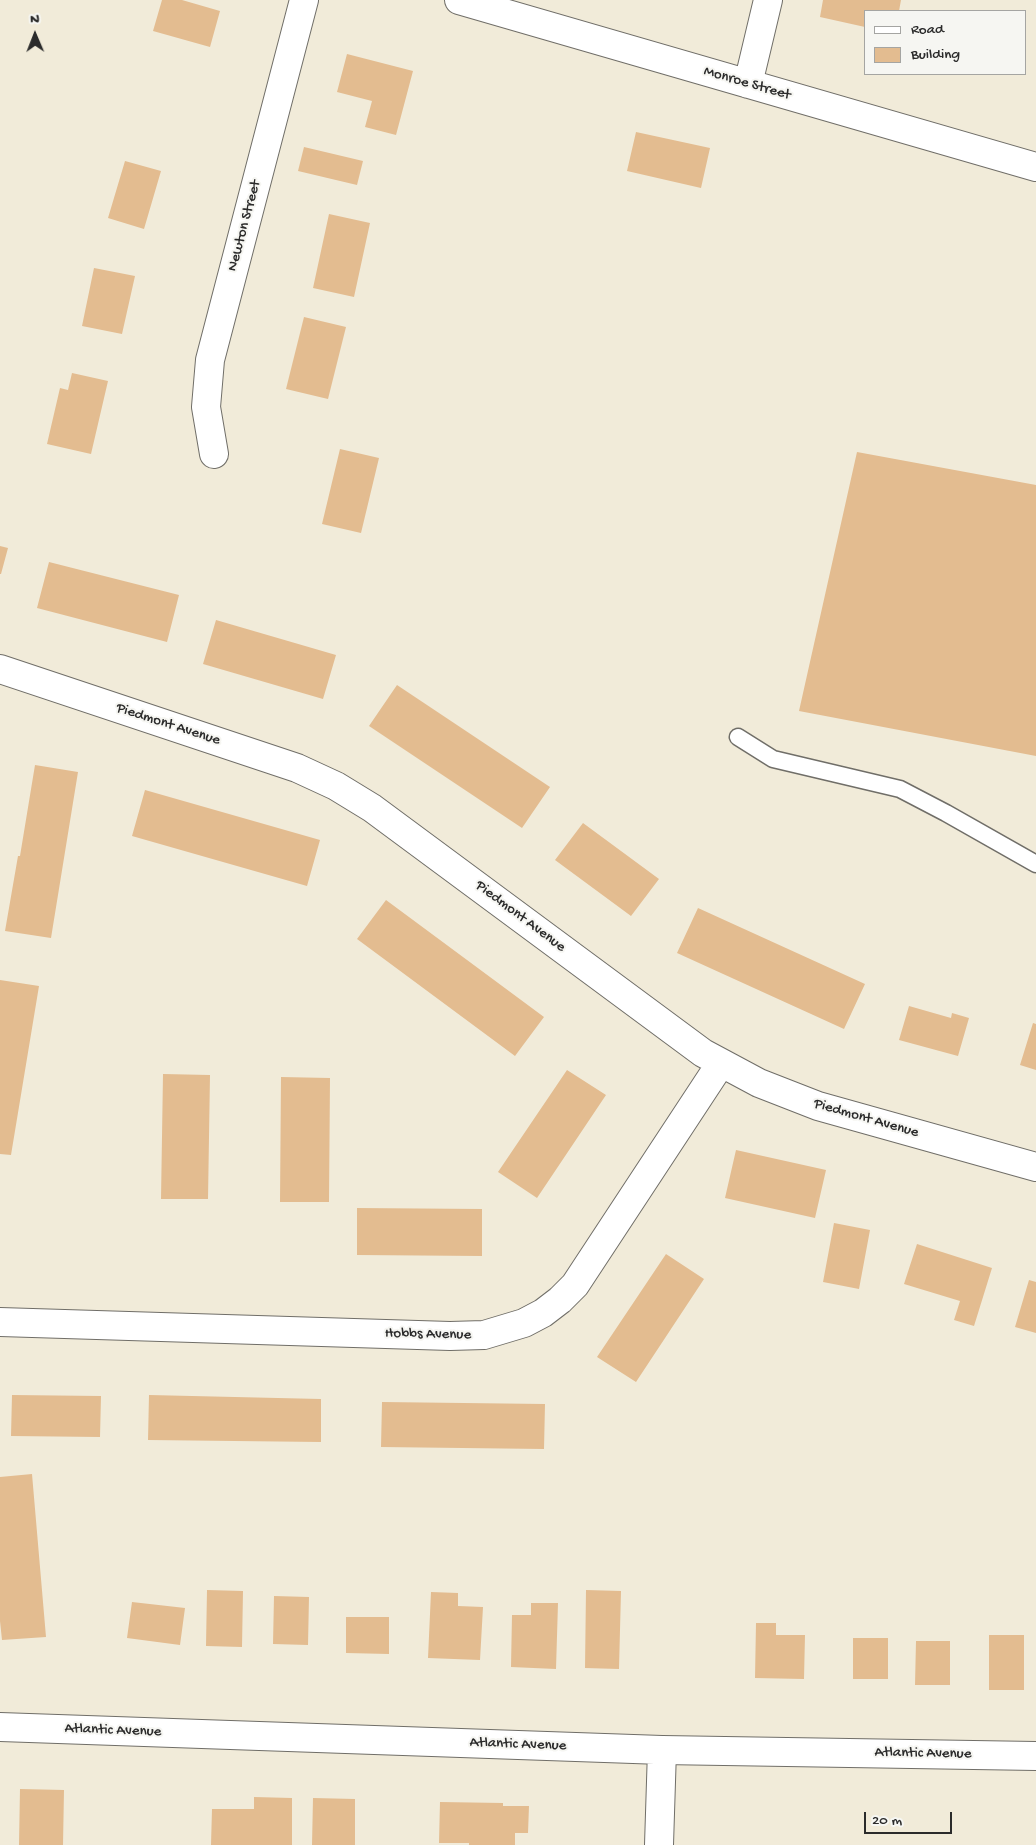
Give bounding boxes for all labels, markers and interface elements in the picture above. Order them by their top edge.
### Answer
north arrow [10,10,60,60]
legend [864,10,1026,75]
text: N [30,11,39,28]
text: Road [911,21,944,39]
text: Building [911,46,960,64]
street label: Monroe Street [701,63,793,105]
street label: Newton Street [224,178,266,274]
street label: Piedmont Avenue [114,700,222,750]
street label: Piedmont Avenue [471,877,569,957]
street label: Piedmont Avenue [811,1095,921,1143]
street label: Hobbs Avenue [385,1325,471,1345]
street label: Atlantic Avenue [64,1720,162,1742]
street label: Atlantic Avenue [469,1734,567,1756]
street label: Atlantic Avenue [874,1744,972,1764]
scale bar [866,1802,954,1834]
text: 20 m [872,1812,902,1830]

